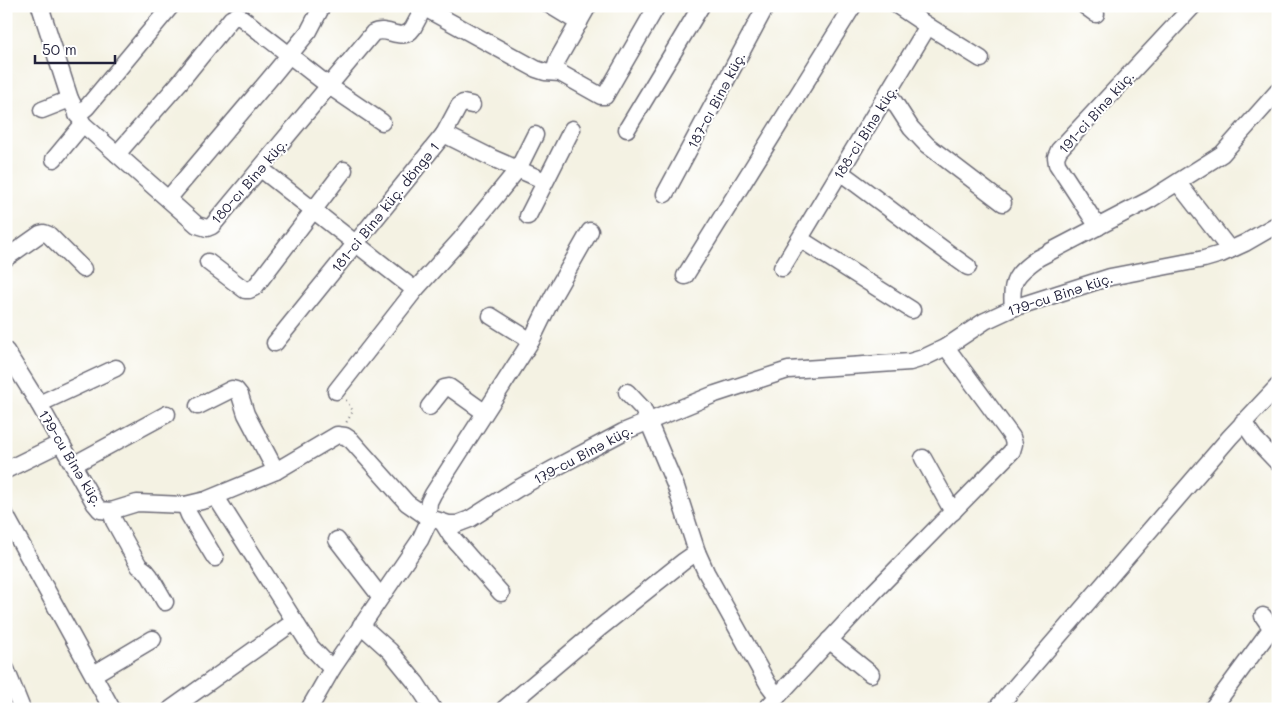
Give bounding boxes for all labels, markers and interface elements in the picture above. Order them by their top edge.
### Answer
scale bar [35,32,115,64]
text: 50 m [42,39,77,59]
street label: 187-cı Binə küç. [683,48,749,152]
street label: 191-ci Binə küç. [1054,67,1138,157]
street label: 188-ci Binə küç. [828,81,902,183]
street label: 180-cı Binə küç. [206,134,292,228]
street label: 181-ci Binə küç. döngə 1 [327,138,443,276]
street label: 179-cu Binə küç. [1005,268,1115,320]
street label: 179-cu Binə küç. [35,406,107,510]
street label: 179-cu Binə küç. [530,420,636,488]

